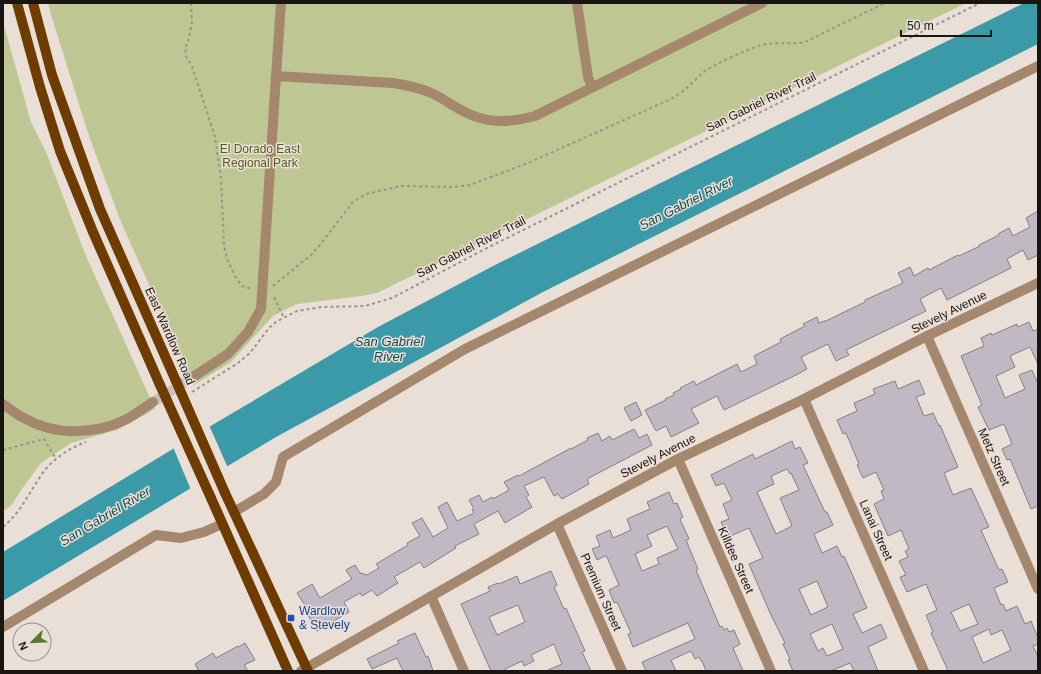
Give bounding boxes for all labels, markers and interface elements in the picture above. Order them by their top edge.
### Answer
scale bar [901,12,991,38]
text: 50 m [907,19,934,33]
street label: San Gabriel River Trail [704,69,818,135]
park label: El Dorado East Regional Park [220,142,301,170]
water label: San Gabriel River [637,173,736,233]
street label: San Gabriel River Trail [414,213,528,281]
street label: East Wardlow Road [142,285,198,387]
street label: Stevely Avenue [909,287,989,336]
water label: San Gabriel River [355,334,424,364]
street label: Metz Street [975,426,1013,488]
street label: Stevely Avenue [618,431,698,481]
water label: San Gabriel River [57,483,153,549]
street label: Lanai Street [856,498,896,563]
street label: Killdee Street [715,525,757,596]
street label: Premium Street [578,551,625,634]
place label: Wardlow & Stevely [299,604,350,632]
marker: Wardlow & Stevely [286,613,296,623]
north arrow [12,622,52,662]
text: N [16,640,30,652]

